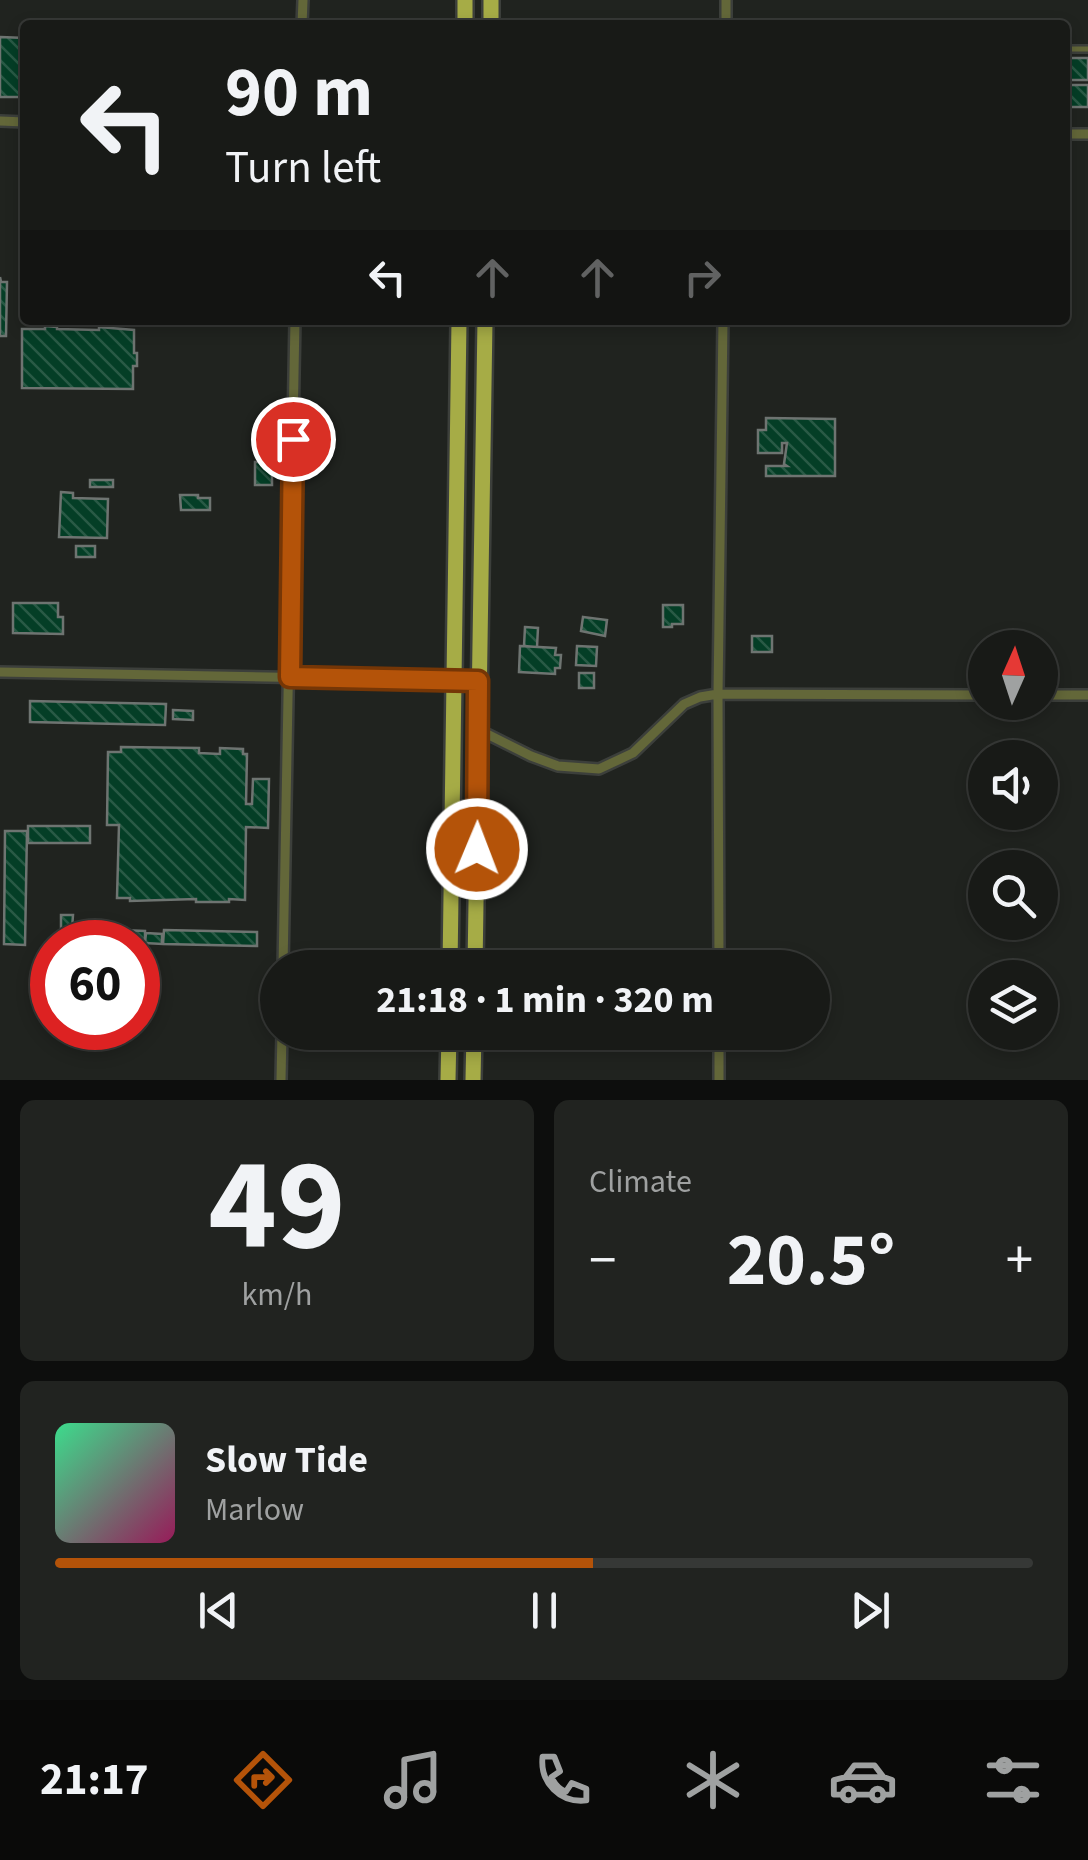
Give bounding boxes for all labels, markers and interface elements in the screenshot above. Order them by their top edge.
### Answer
text: 90 m [225,43,373,143]
icon: left [60,60,190,190]
text: Turn left [225,136,381,200]
icon: left [360,250,415,305]
icon: ahead [465,250,520,305]
icon: ahead [570,250,625,305]
icon: right [675,250,730,305]
pin [251,397,336,482]
icon: arrive [266,412,321,467]
north arrow [968,630,1058,720]
map controls [968,630,1058,1050]
button: sound [968,740,1058,830]
position arrow [425,797,529,901]
button: search [968,850,1058,940]
speed limit sign: 60 [30,920,160,1050]
button: layers [968,960,1058,1050]
text: 21:18 · 1 min · 320 m [376,973,714,1027]
text: 49 [208,1114,346,1299]
text: Climate [589,1159,692,1205]
text: 20.5° [727,1207,895,1314]
text: − [589,1222,616,1300]
text: + [1006,1222,1033,1300]
text: km/h [242,1272,312,1318]
text: Slow Tide [205,1433,368,1487]
text: Marlow [205,1487,304,1533]
icon: previous [191,1583,246,1638]
icon: pause [517,1583,572,1638]
icon: next [843,1583,898,1638]
icon: directions [228,1745,298,1815]
icon: music [378,1745,448,1815]
icon: phone [528,1745,598,1815]
icon: climate [678,1745,748,1815]
icon: car [828,1745,898,1815]
icon: filters [978,1745,1048,1815]
text: 21:17 [40,1748,149,1812]

